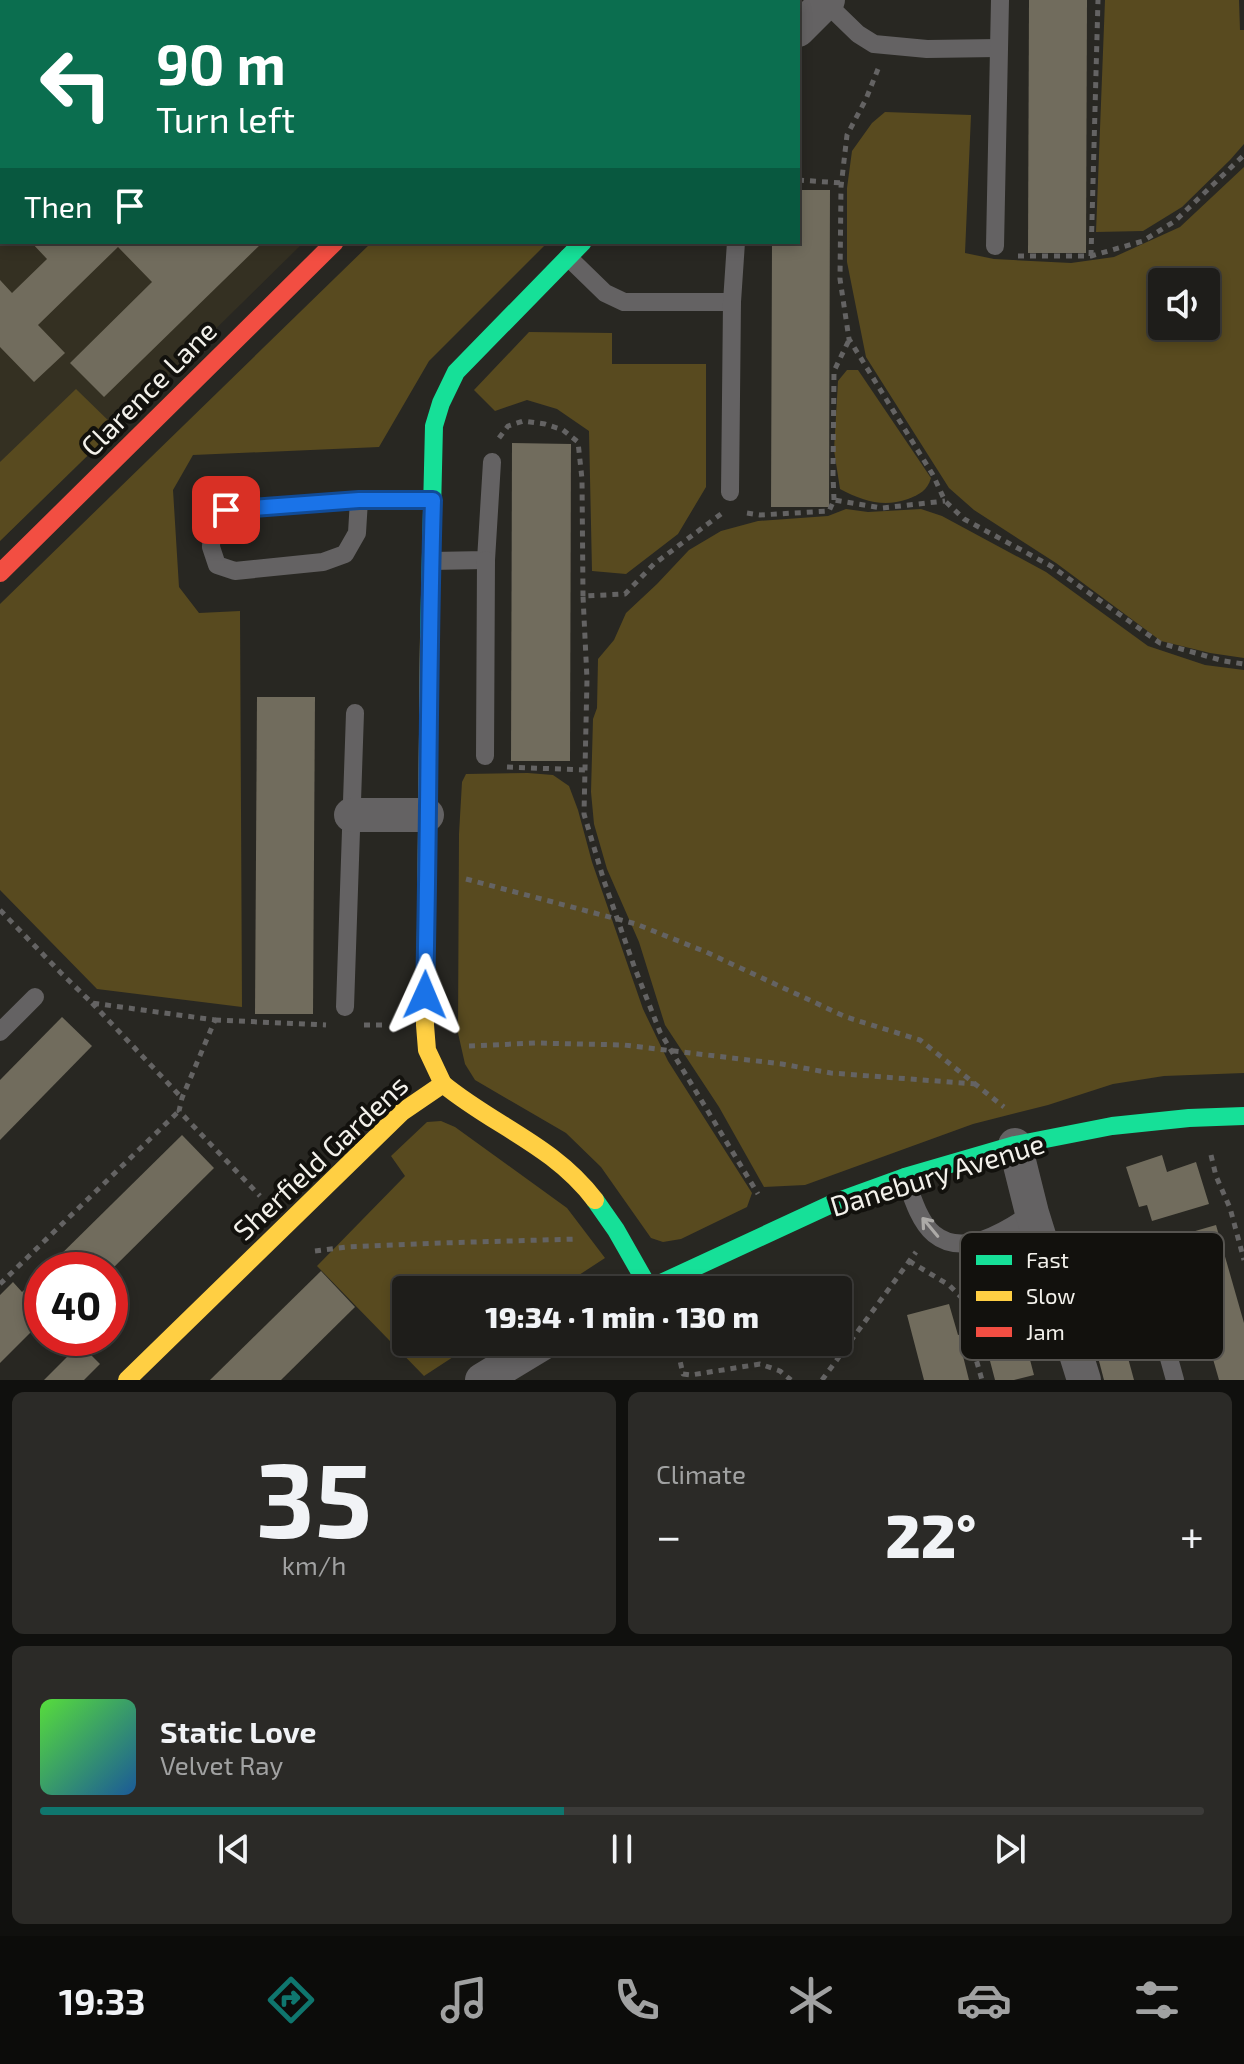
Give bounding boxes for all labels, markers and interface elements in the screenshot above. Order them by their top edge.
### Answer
text: 90 m [156,29,286,96]
icon: left [24,32,128,136]
text: Turn left [156,97,295,140]
icon: arrive [108,184,152,228]
text: Then [24,188,92,224]
map controls [1148,268,1220,340]
button: sound [1148,268,1220,340]
street label: Clarence Lane [73,313,223,463]
pin [192,476,260,544]
icon: arrive [204,488,248,532]
position arrow [383,953,467,1037]
street label: Sherfield Gardens [226,1067,414,1247]
street label: Danebury Avenue [826,1125,1048,1223]
one-way arrow [921,1217,939,1237]
legend [960,1232,1224,1360]
text: Fast [1026,1246,1069,1272]
speed limit sign: 40 [24,1252,128,1356]
text: Slow [1026,1282,1075,1308]
text: 19:34 · 1 min · 130 m [485,1298,759,1334]
text: Jam [1026,1318,1065,1344]
text: 35 [256,1434,372,1559]
text: Climate [656,1458,746,1489]
text: 22° [885,1498,976,1570]
text: − [656,1508,682,1561]
text: + [1180,1508,1204,1561]
text: km/h [282,1549,346,1580]
text: Static Love [160,1713,316,1749]
text: Velvet Ray [160,1749,283,1780]
icon: previous [212,1827,256,1871]
icon: pause [600,1827,644,1871]
icon: next [988,1827,1032,1871]
icon: directions [263,1972,319,2028]
icon: music [436,1972,492,2028]
icon: phone [609,1972,665,2028]
icon: climate [783,1972,839,2028]
icon: car [956,1972,1012,2028]
icon: filters [1129,1972,1185,2028]
text: 19:33 [59,1979,146,2022]

